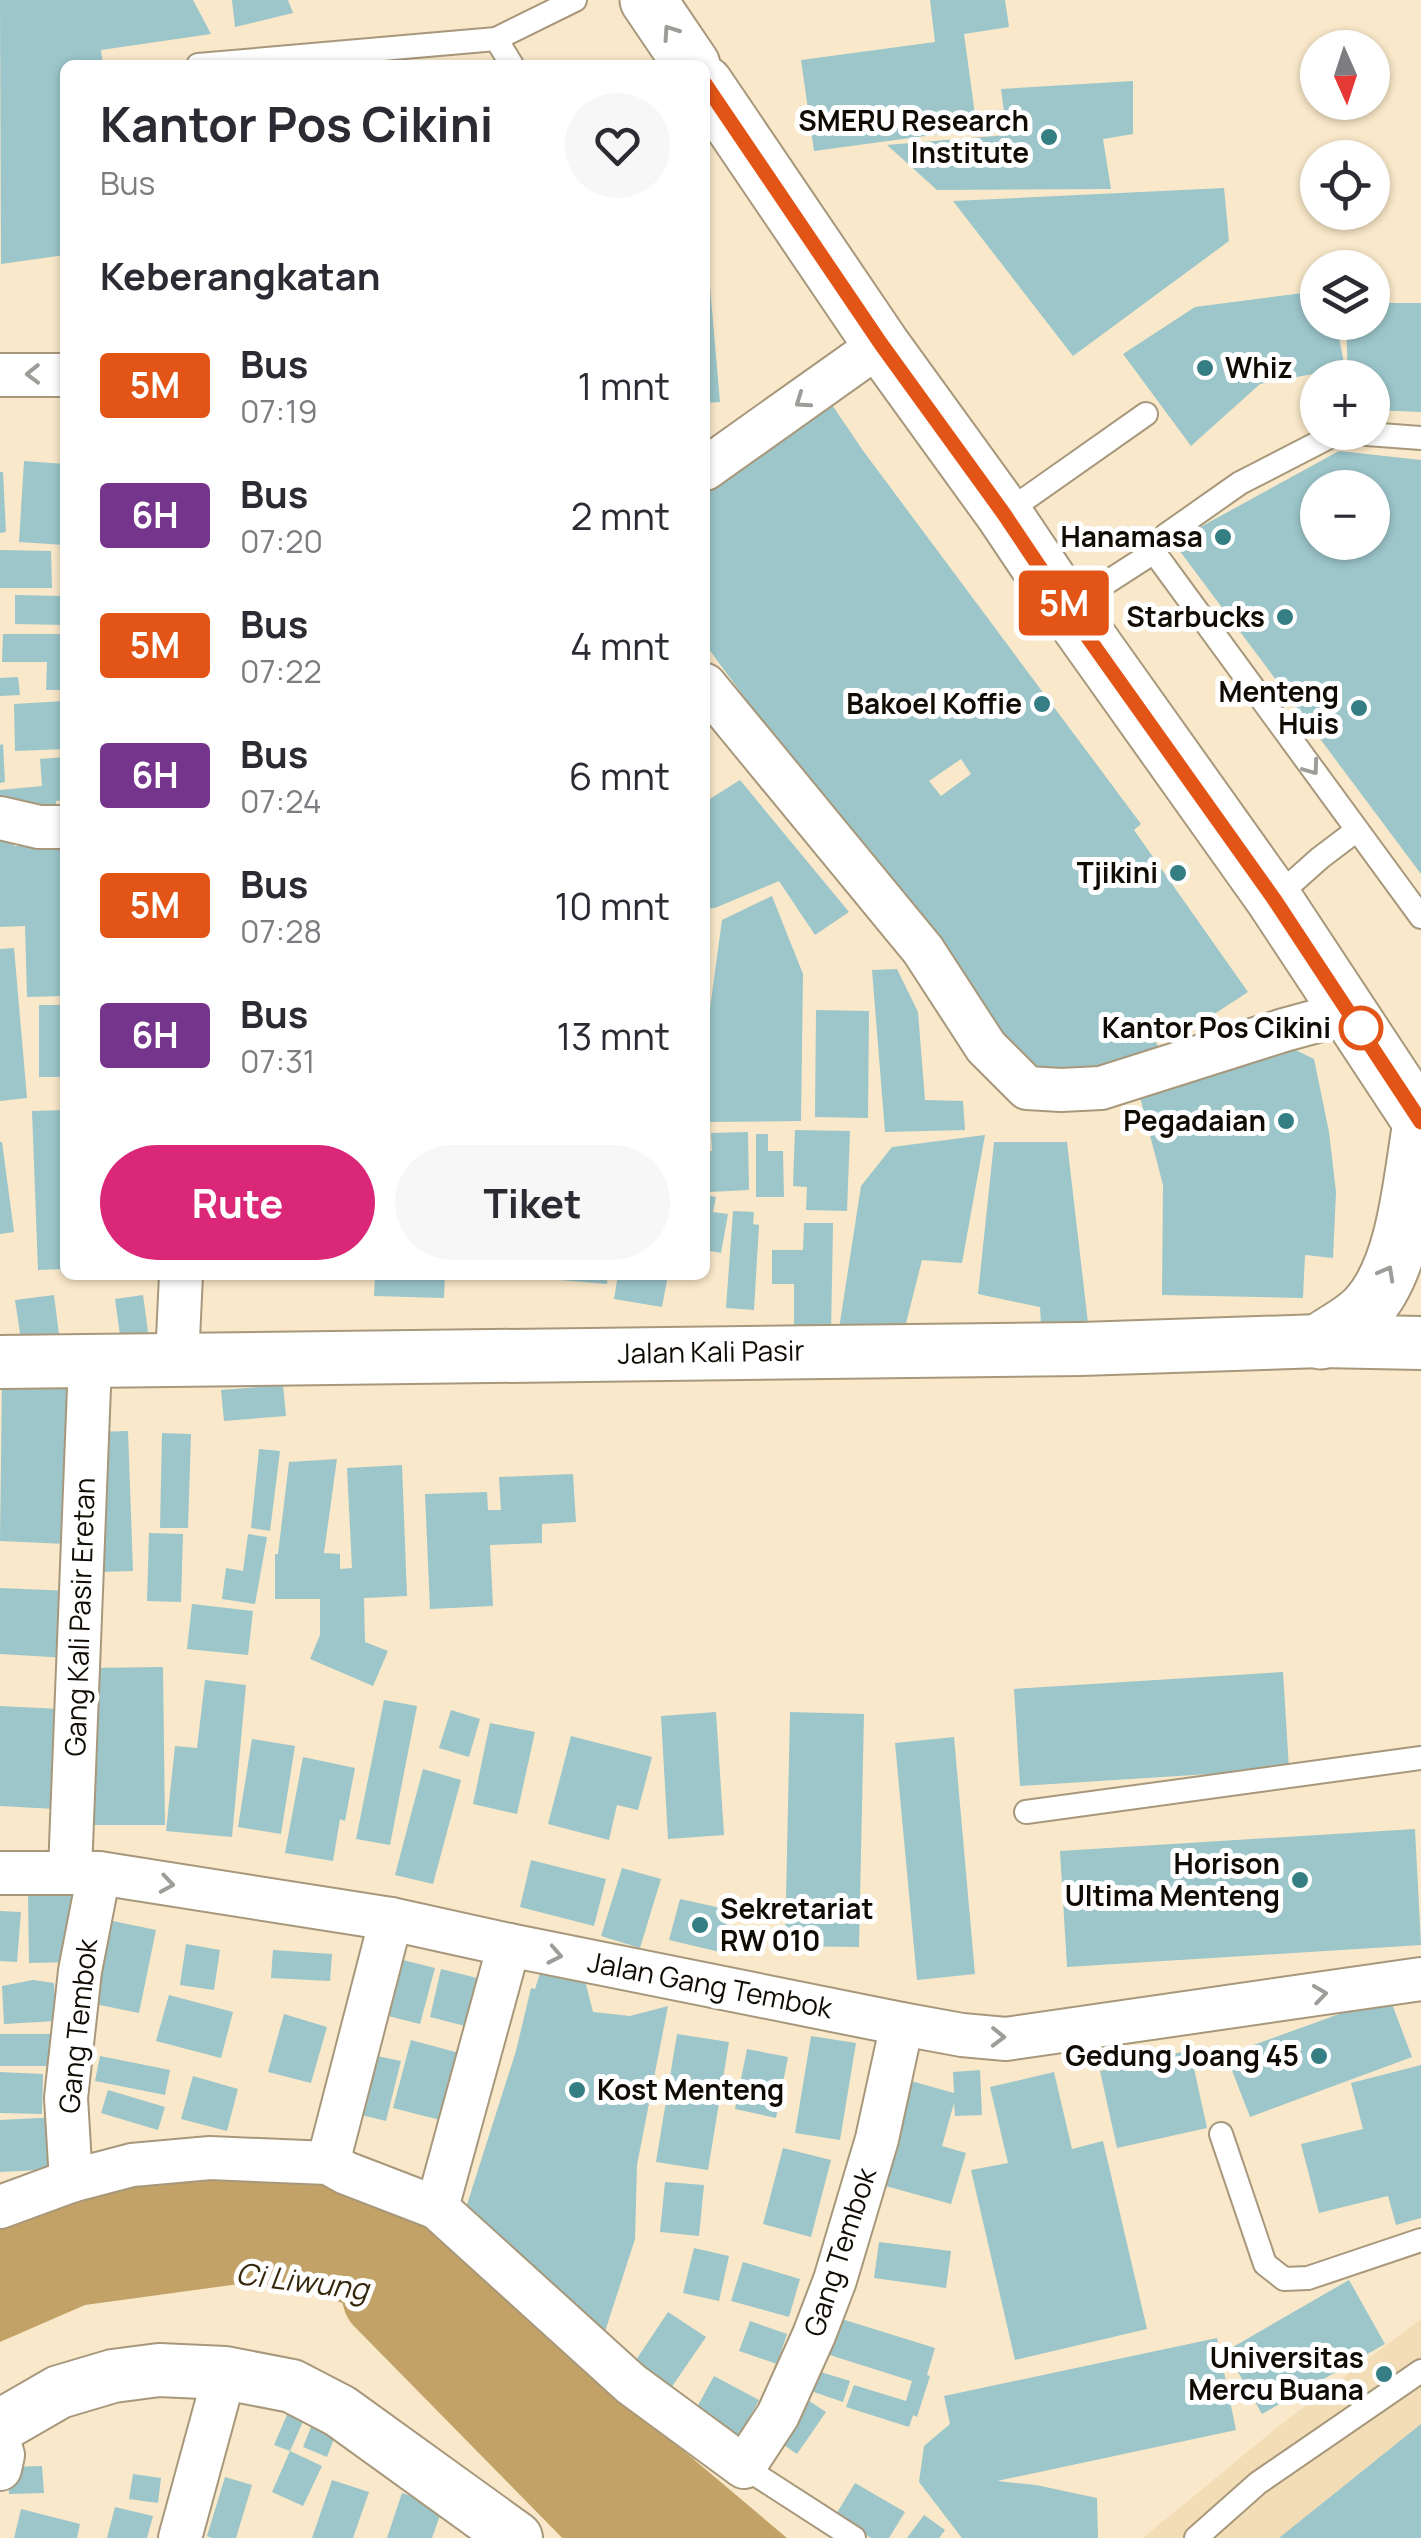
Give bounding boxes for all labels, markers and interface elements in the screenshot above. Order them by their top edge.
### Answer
one-way arrow [664,25,682,44]
north arrow [1300,30,1390,120]
map controls [1300,30,1390,560]
text: Kantor Pos Cikini [100,91,493,156]
button: heart [565,93,670,198]
place label: SMERU Research Institute [798,101,1029,171]
marker: SMERU Research Institute [1038,126,1060,148]
button: locate [1300,140,1390,230]
text: Bus [100,161,155,205]
text: Keberangkatan [100,249,380,301]
button: layers [1300,250,1390,340]
text: Bus [240,337,308,389]
place label: Whiz [1225,348,1293,386]
marker: Whiz [1194,357,1216,379]
text: 1 mnt [578,359,670,411]
button: + [1300,360,1390,450]
text: 5M [130,361,180,409]
one-way arrow [24,364,40,385]
text: 07:19 [240,389,318,433]
one-way arrow [795,389,813,407]
text: Bus [240,467,308,519]
button: − [1300,470,1390,560]
text: 2 mnt [571,489,670,541]
text: 6H [131,491,179,539]
place label: Hanamasa [1060,517,1203,555]
text: 07:20 [240,519,323,563]
marker: Hanamasa [1212,526,1234,548]
line badge: 5M [1019,570,1109,636]
text: 5M [1039,579,1089,627]
text: Bus [240,597,308,649]
place label: Starbucks [1126,597,1265,635]
marker: Starbucks [1274,606,1296,628]
text: 4 mnt [570,619,670,671]
text: 5M [130,621,180,669]
text: 07:22 [240,649,322,693]
place label: Menteng Huis [1219,672,1339,742]
place label: Bakoel Koffie [846,684,1022,722]
marker: Bakoel Koffie [1031,693,1053,715]
marker: Menteng Huis [1348,697,1370,719]
text: Bus [240,727,308,779]
text: 6 mnt [569,749,670,801]
text: 6H [131,751,179,799]
one-way arrow [1300,757,1317,775]
text: 07:24 [240,779,322,823]
place label: Tjikini [1077,853,1158,891]
text: Bus [240,857,308,909]
marker: Tjikini [1167,862,1189,884]
text: 10 mnt [554,879,670,931]
text: 5M [130,881,180,929]
text: 07:28 [240,909,322,953]
text: Bus [240,987,308,1039]
marker: Kantor Pos Cikini [1340,1007,1382,1049]
place label: Kantor Pos Cikini [1102,1008,1331,1046]
text: 13 mnt [557,1009,670,1061]
text: 6H [131,1011,179,1059]
text: 07:31 [240,1039,315,1083]
place label: Pegadaian [1123,1101,1266,1139]
marker: Pegadaian [1275,1110,1297,1132]
button: Rute [100,1145,375,1260]
button: Tiket [395,1145,670,1260]
one-way arrow [1375,1266,1395,1284]
street label: Jalan Kali Pasir [617,1330,805,1372]
street label: Gang Kali Pasir Eretan [55,1477,103,1757]
place label: Horison Ultima Menteng [1065,1844,1280,1914]
marker: Horison Ultima Menteng [1289,1869,1311,1891]
one-way arrow [158,1872,175,1893]
place label: Sekretariat RW 010 [720,1889,874,1959]
marker: Sekretariat RW 010 [689,1914,711,1936]
street label: Gang Tembok [49,1936,105,2115]
street label: Jalan Gang Tembok [585,1942,837,2027]
one-way arrow [546,1943,563,1964]
one-way arrow [1312,1984,1328,2005]
one-way arrow [992,2026,1007,2048]
place label: Gedung Joang 45 [1065,2036,1299,2074]
marker: Gedung Joang 45 [1308,2045,1330,2067]
place label: Kost Menteng [597,2070,784,2108]
marker: Kost Menteng [566,2079,588,2101]
street label: Gang Tembok [794,2161,885,2341]
water label: Ci Liwung [234,2252,373,2309]
place label: Universitas Mercu Buana [1188,2338,1364,2408]
marker: Universitas Mercu Buana [1373,2363,1395,2385]

